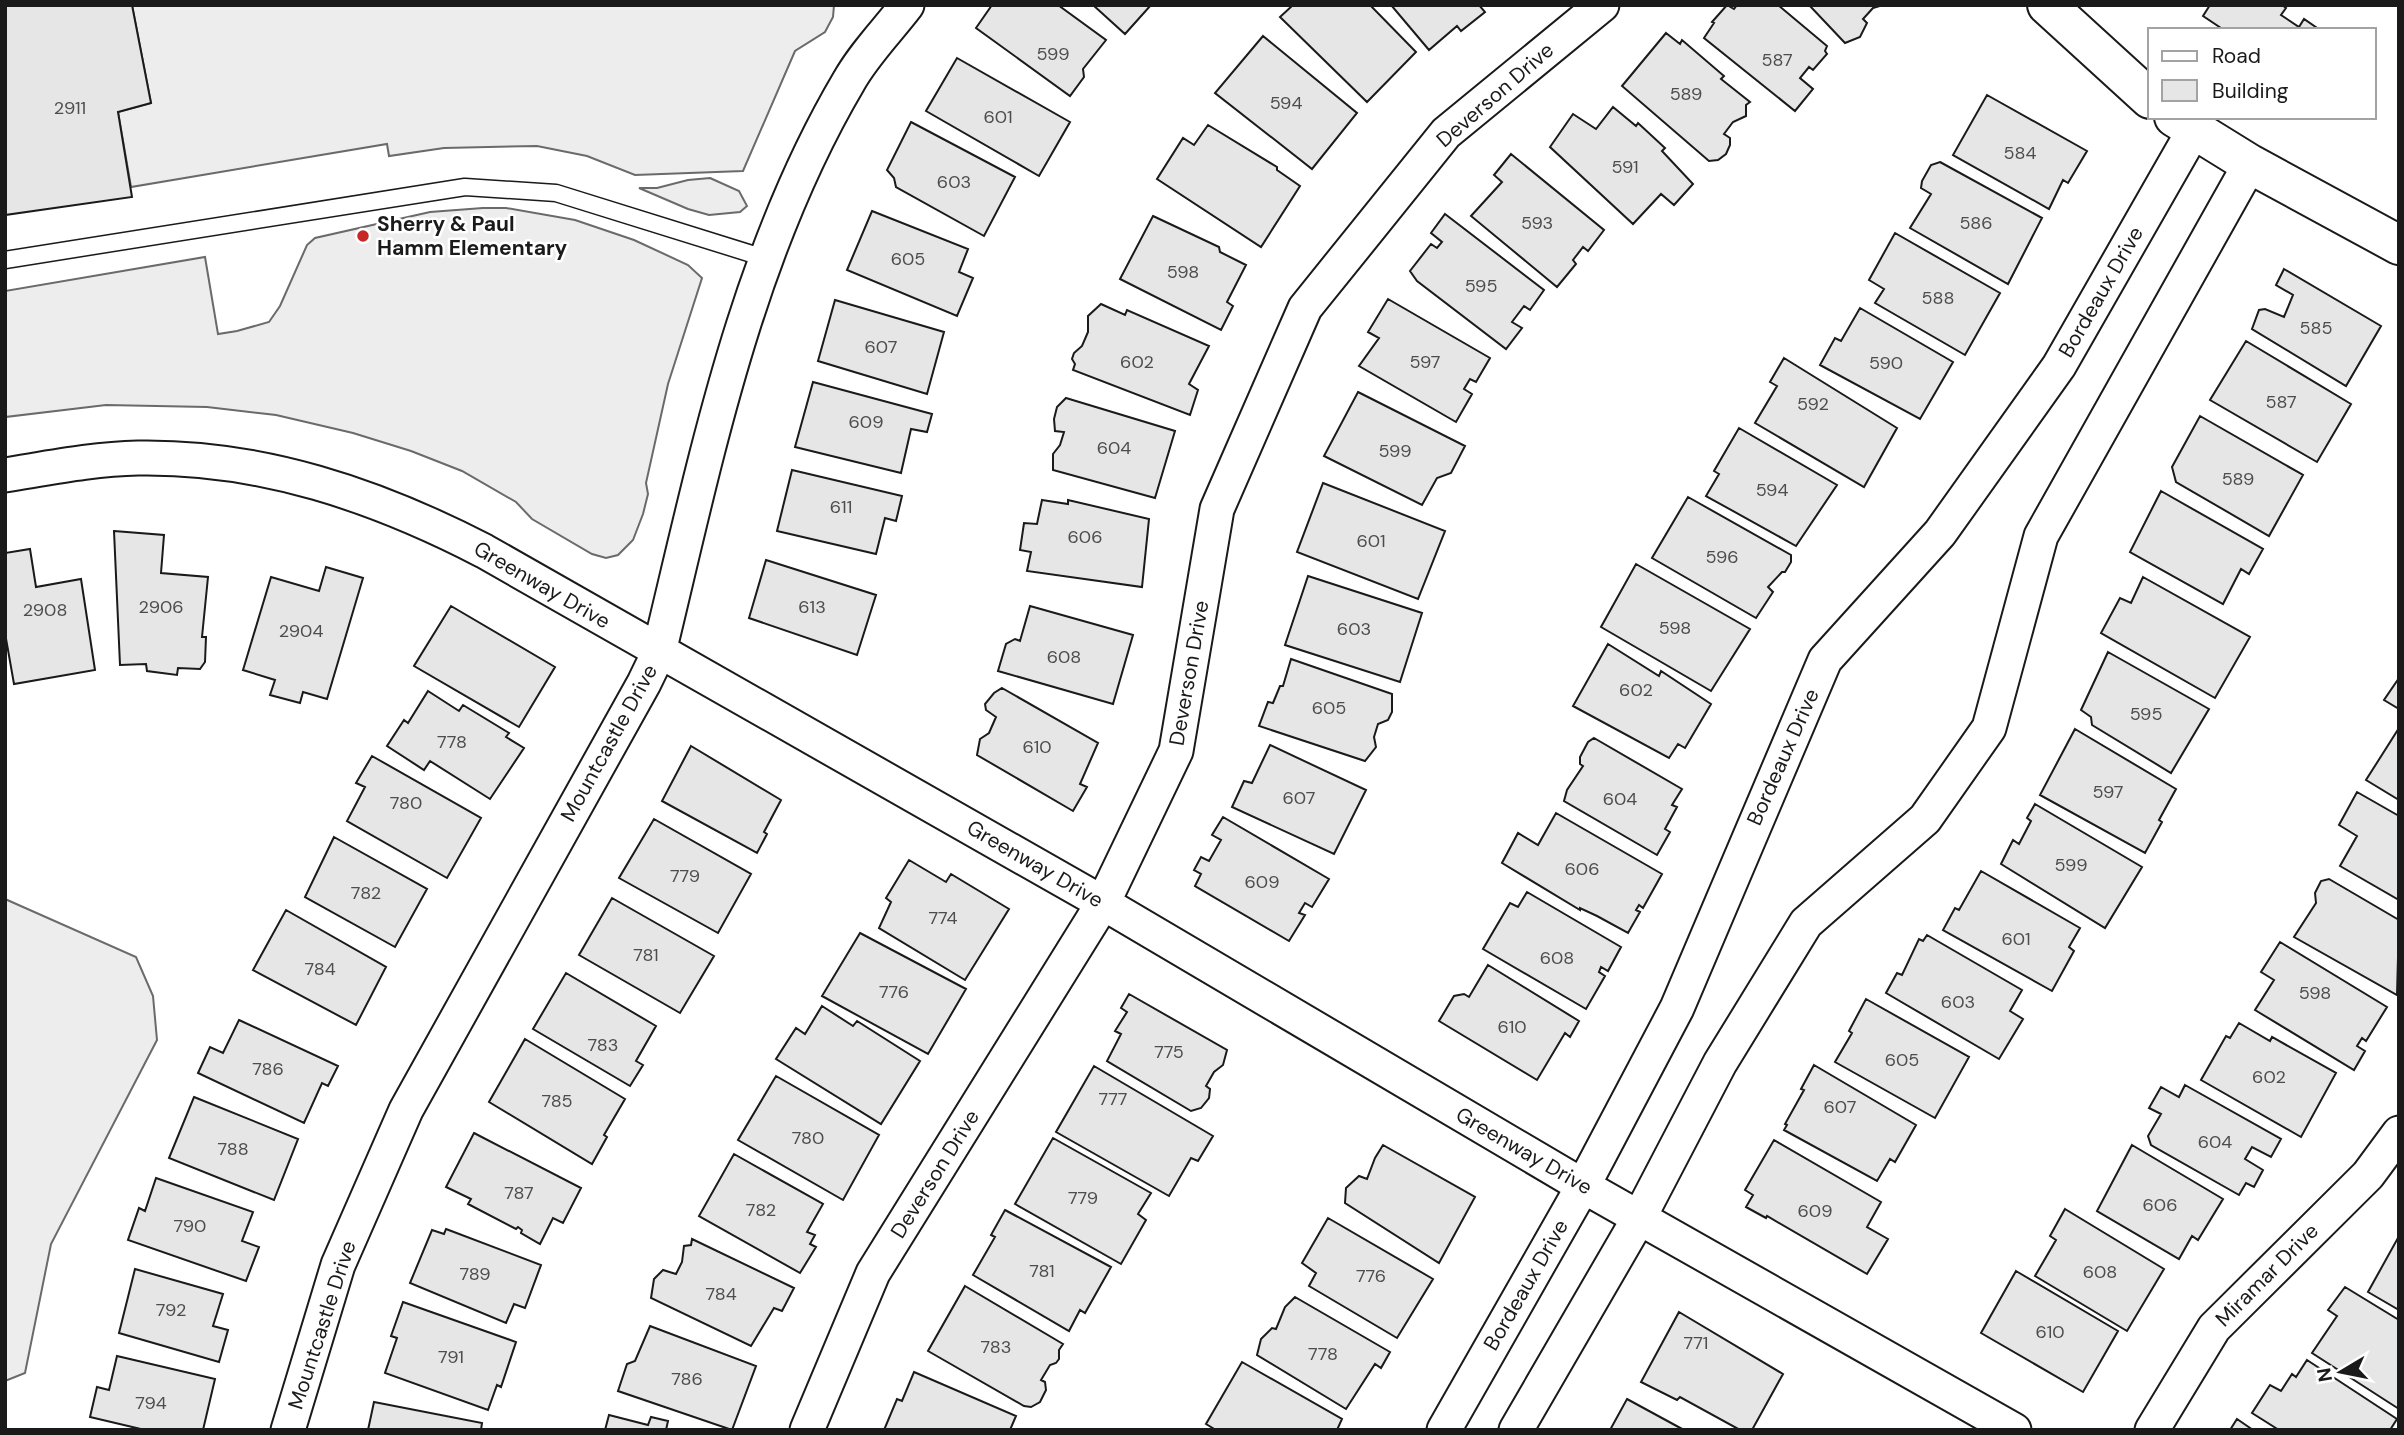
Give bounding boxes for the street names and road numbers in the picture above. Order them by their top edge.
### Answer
street label: Deverson Drive [1431,36,1560,154]
street label: Bordeaux Drive [2052,221,2150,363]
street label: Greenway Drive [469,535,615,635]
street label: Deverson Drive [1162,598,1216,748]
street label: Mountcastle Drive [554,659,664,827]
street label: Bordeaux Drive [1740,684,1826,830]
street label: Greenway Drive [962,814,1108,914]
street label: Greenway Drive [1451,1101,1597,1201]
street label: Deverson Drive [884,1104,986,1244]
street label: Bordeaux Drive [1477,1214,1575,1356]
street label: Miramar Drive [2209,1217,2325,1333]
street label: Mountcastle Drive [282,1237,363,1413]

